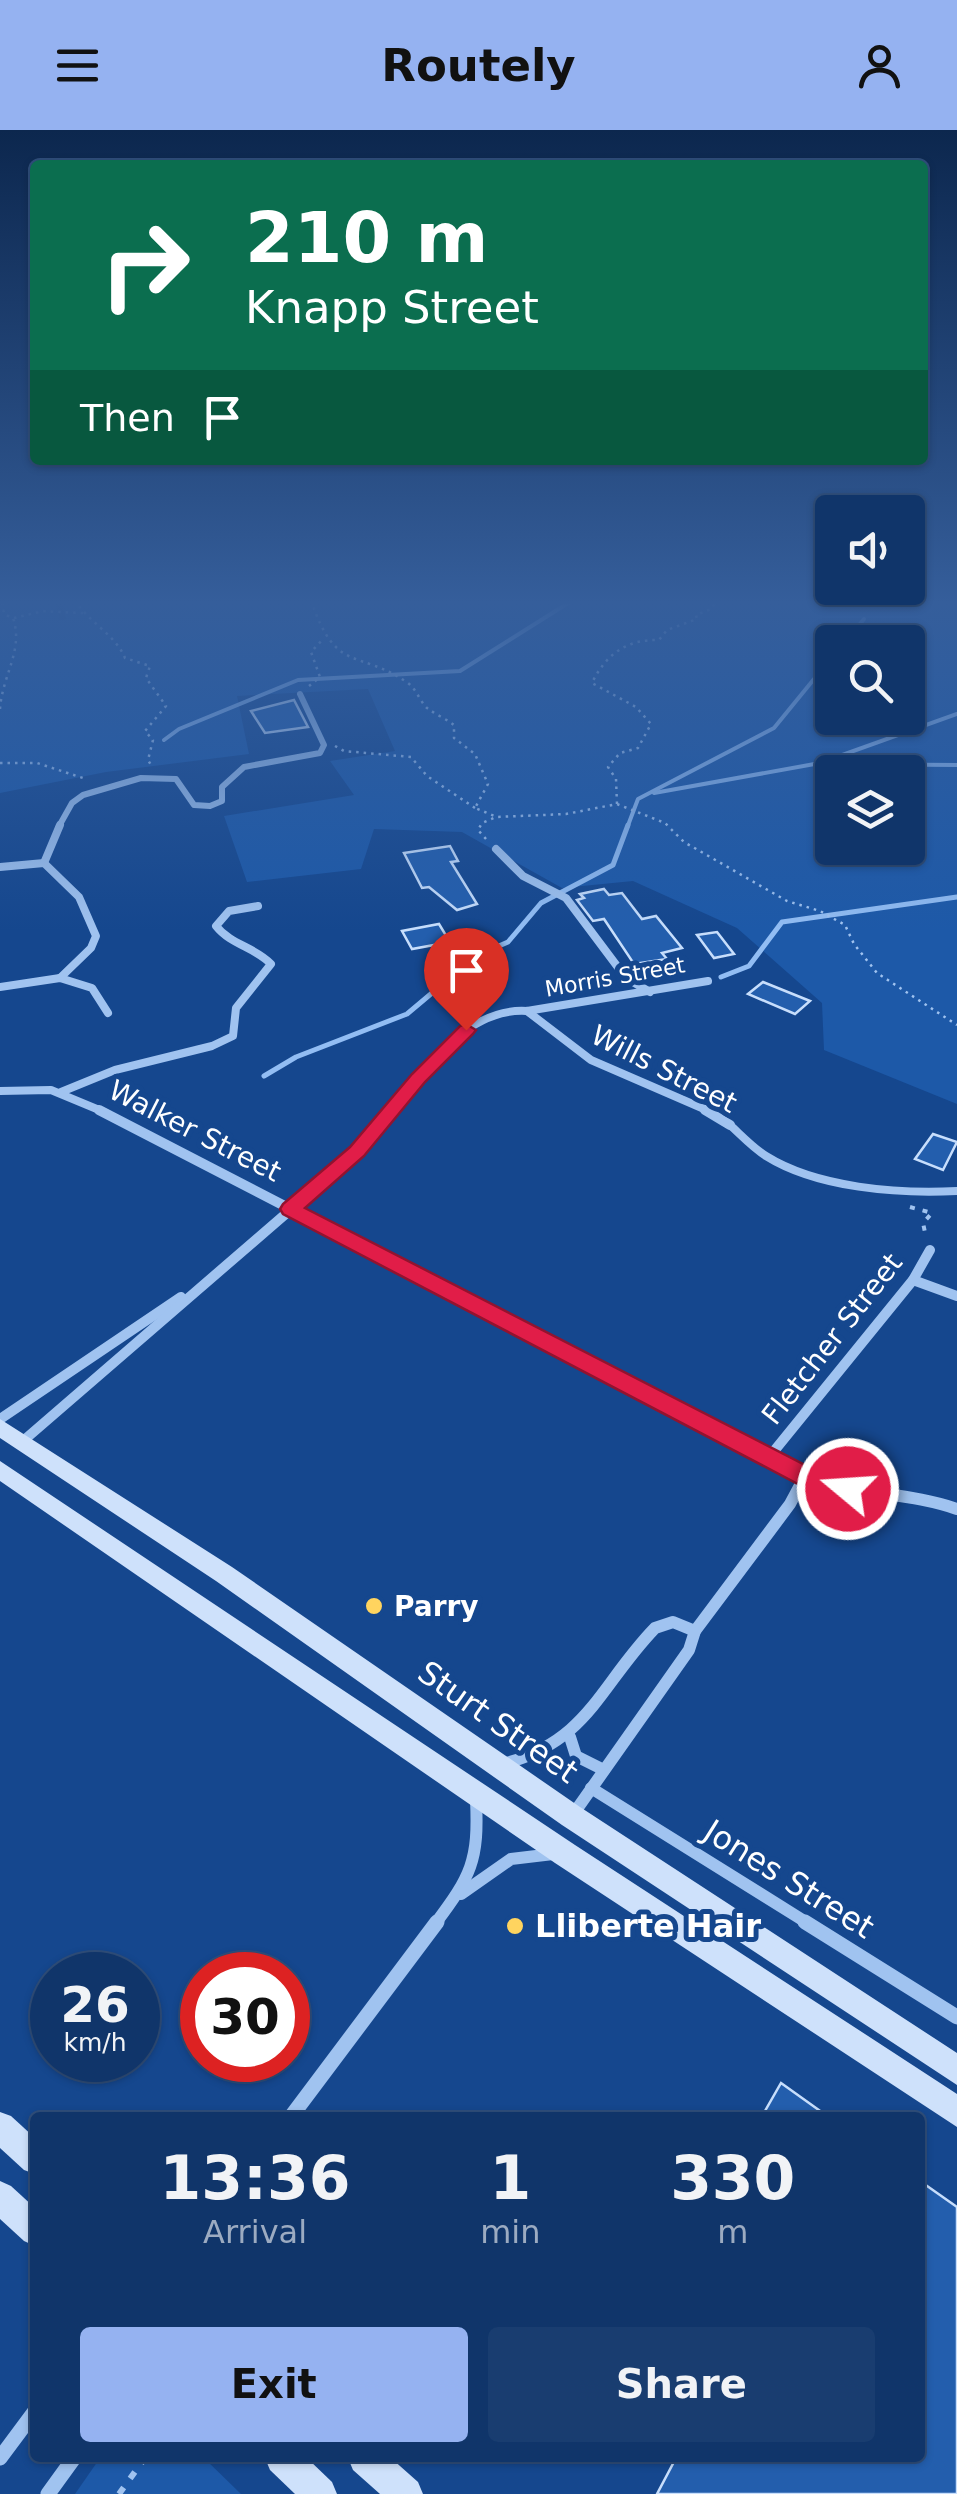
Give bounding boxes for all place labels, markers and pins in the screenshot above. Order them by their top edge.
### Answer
pin [424,928,509,1031]
place label: Parry [394,1590,479,1623]
marker: Parry [363,1595,385,1617]
place label: Lliberte Hair [535,1907,761,1945]
marker: Lliberte Hair [504,1915,526,1937]

